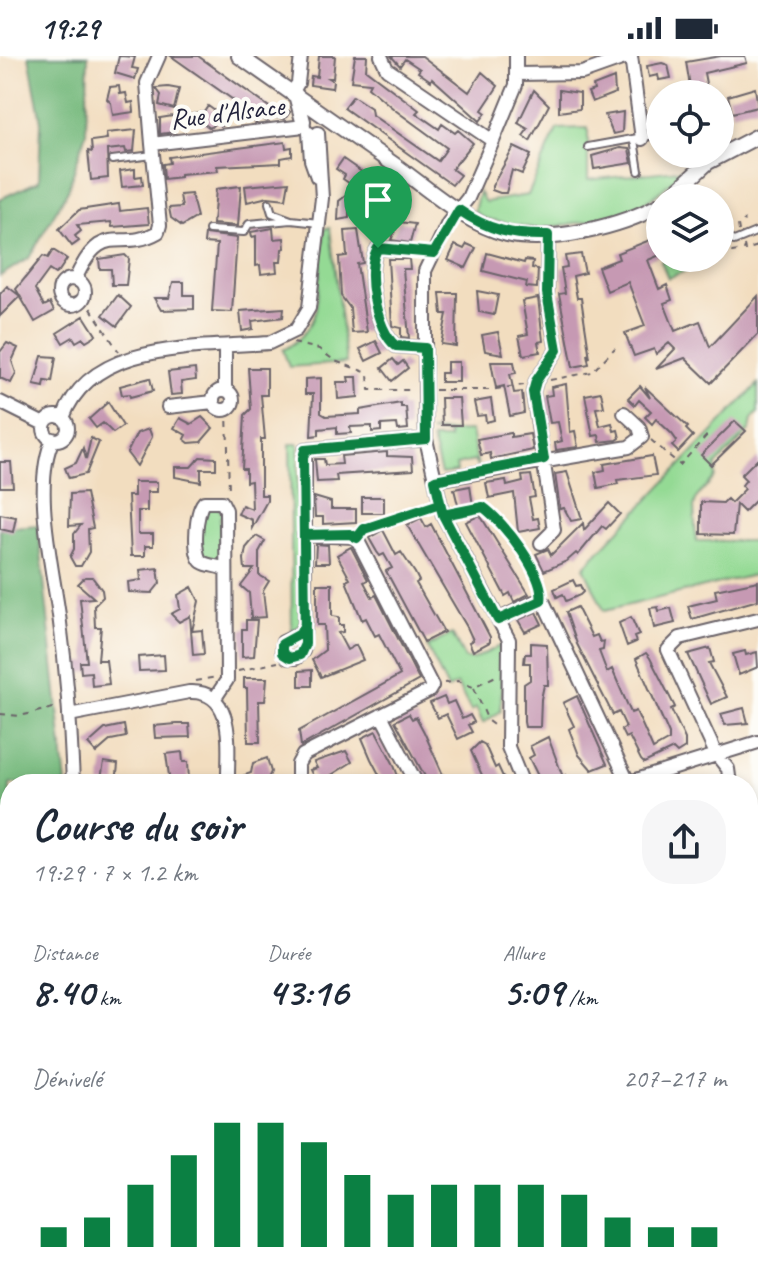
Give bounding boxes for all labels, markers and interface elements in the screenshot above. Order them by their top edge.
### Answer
text: 19:29 [40,9,99,47]
map controls [646,80,734,272]
button: locate [646,80,734,168]
street label: Rue d'Alsace [168,87,288,136]
pin [344,166,412,248]
icon: arrive [356,178,400,222]
button: layers [646,184,734,272]
text: Course du soir [32,798,242,853]
button: share [642,800,726,884]
text: 19:29 · 7 × 1.2 km [32,856,198,889]
text: Distance [32,939,98,967]
text: Durée [267,939,310,967]
text: Allure [503,939,544,967]
text: 8.40 [32,967,94,1017]
text: 43:16 [267,967,348,1017]
text: 5:09 [503,967,563,1017]
text: km [94,984,121,1012]
text: /km [563,984,598,1012]
text: Dénivelé [32,1062,102,1095]
text: 207–217 m [623,1062,726,1095]

